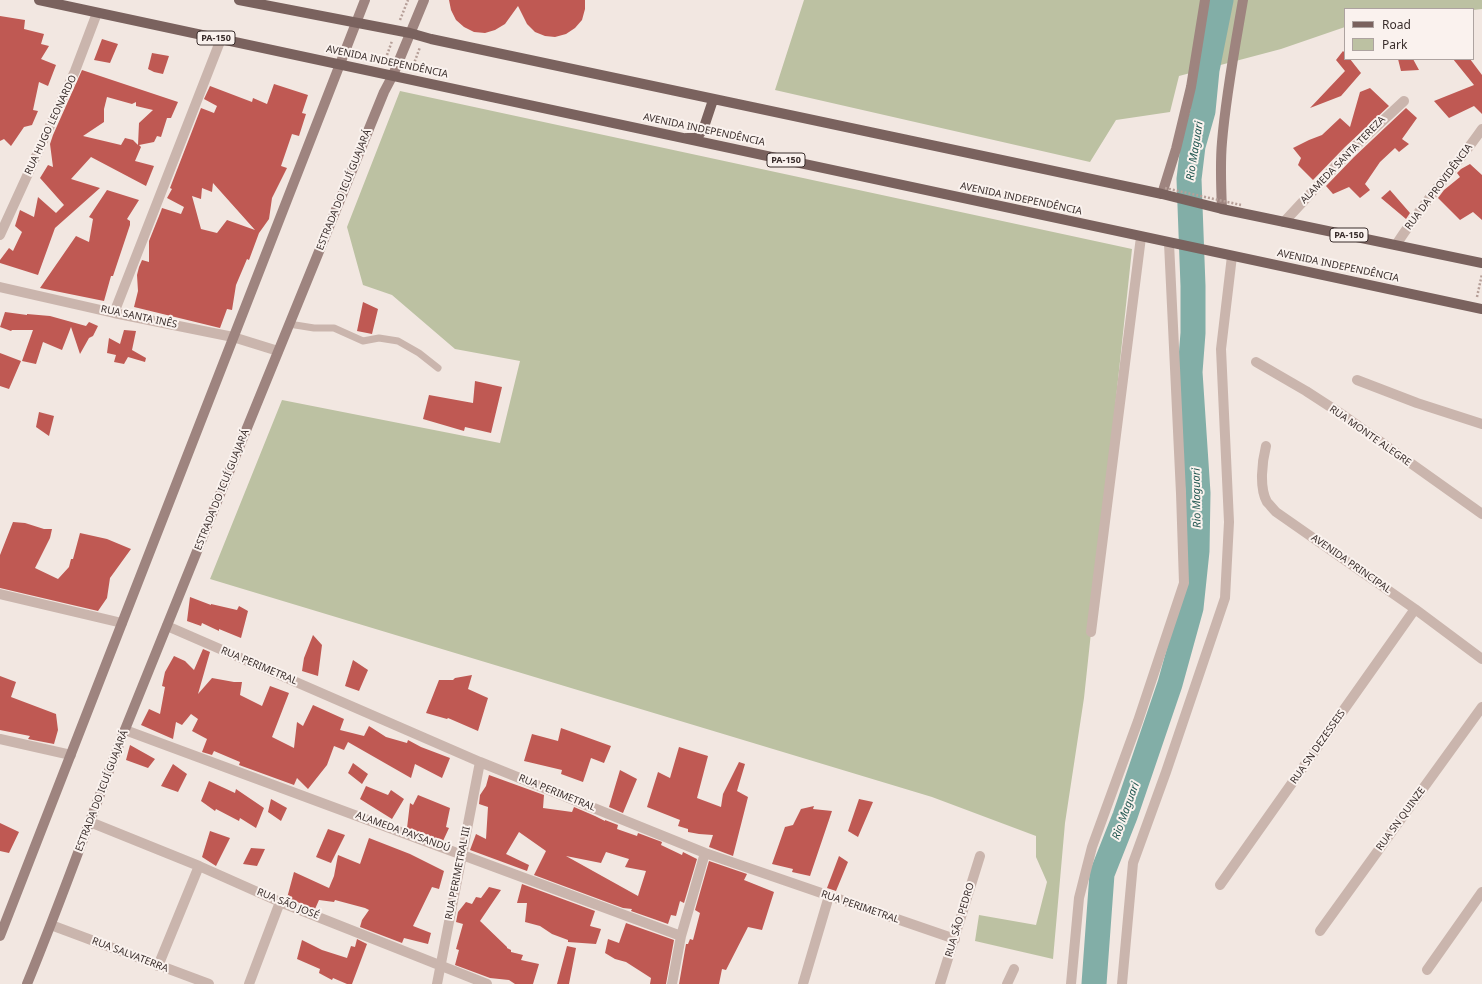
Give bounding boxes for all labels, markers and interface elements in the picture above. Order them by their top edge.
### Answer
legend [1344,8,1474,60]
text: Road [1382,16,1411,33]
road number: PA-150 [197,31,235,45]
text: Park [1382,36,1407,53]
street label: AVENIDA INDEPENDÊNCIA [325,43,449,81]
street label: RUA HUGO LEONARDO [23,73,79,177]
street label: AVENIDA INDEPENDÊNCIA [642,111,766,149]
street label: ALAMEDA SANTA TEREZA [1298,114,1388,206]
water label: Rio Maguari [1184,120,1206,182]
street label: ESTRADA DO ICUÍ GUAJARÁ [314,128,374,252]
street label: RUA DA PROVIDÊNCIA [1403,142,1475,232]
road number: PA-150 [767,153,805,167]
street label: AVENIDA INDEPENDÊNCIA [959,180,1083,218]
road number: PA-150 [1330,228,1368,242]
street label: AVENIDA INDEPENDÊNCIA [1276,247,1400,285]
street label: RUA SANTA INÊS [100,303,178,331]
street label: RUA MONTE ALEGRE [1327,403,1413,469]
street label: ESTRADA DO ICUÍ GUAJARÁ [192,428,252,552]
water label: Rio Maguari [1190,468,1204,528]
street label: AVENIDA PRINCIPAL [1309,532,1393,596]
street label: RUA PERIMETRAL [219,645,299,687]
street label: RUA SN DEZESSEIS [1288,708,1348,786]
street label: ESTRADA DO ICUÍ GUAJARÁ [73,729,131,853]
street label: RUA PERIMETRAL [517,772,597,814]
water label: Rio Maguari [1110,781,1142,841]
street label: RUA SN QUINZE [1374,785,1428,853]
street label: ALAMEDA PAYSANDÚ [354,809,452,855]
street label: RUA PERIMETRAL III [443,825,473,921]
street label: RUA SÃO PEDRO [943,881,977,959]
street label: RUA SÃO JOSÉ [255,886,321,922]
street label: RUA PERIMETRAL [819,888,901,926]
street label: RUA SALVATERRA [90,935,170,975]

